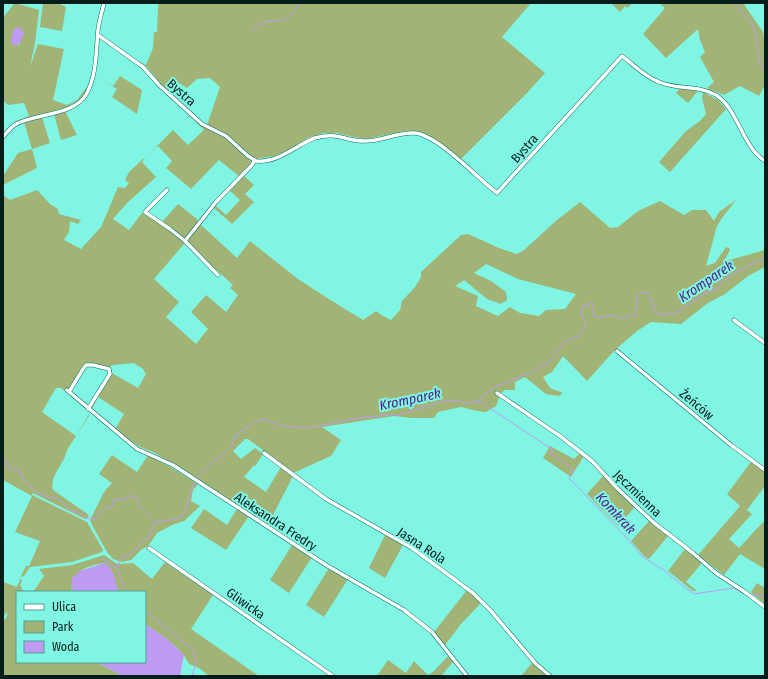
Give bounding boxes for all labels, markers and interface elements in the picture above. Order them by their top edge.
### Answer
street label: Bystra [164,76,199,109]
street label: Bystra [508,131,541,166]
water label: Kromparek [676,257,737,306]
water label: Kromparek [378,385,443,414]
street label: Żeńców [677,386,717,423]
street label: Jęczmienna [611,467,665,520]
street label: Aleksandra Fredry [232,489,320,554]
water label: Komkrak [592,489,639,538]
street label: Jasna Rola [395,524,449,567]
street label: Gliwicka [223,585,268,622]
legend [16,591,146,663]
text: Ulica [52,600,76,614]
text: Park [52,620,74,634]
text: Woda [52,640,80,654]

